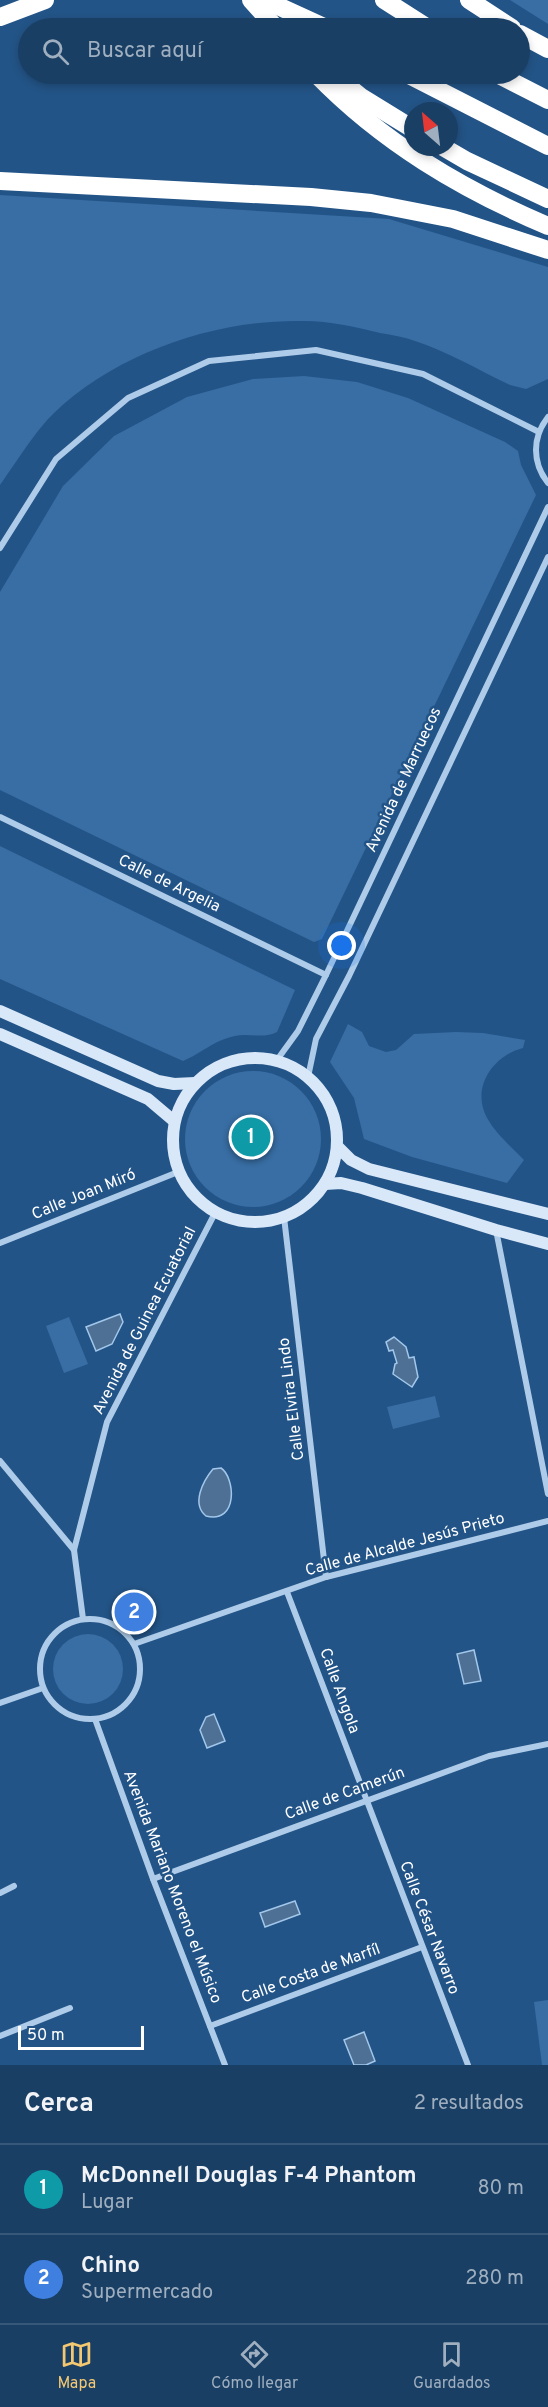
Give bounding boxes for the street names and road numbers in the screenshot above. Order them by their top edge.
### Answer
street label: Avenida de Marruecos [362,704,446,856]
street label: Calle de Argelia [115,851,223,917]
street label: Calle Joan Miró [29,1165,139,1225]
street label: Avenida de Guinea Ecuatorial [89,1224,201,1418]
street label: Calle Elvira Lindo [275,1336,309,1462]
street label: Calle de Alcalde Jesús Prieto [303,1509,507,1581]
street label: Calle Angola [314,1646,364,1736]
street label: Calle de Camerún [282,1763,408,1825]
street label: Avenida Mariano Moreno el Músico [118,1768,226,2007]
street label: Calle César Navarro [394,1859,464,1998]
street label: Calle Costa de Marfíl [239,1940,383,2008]

